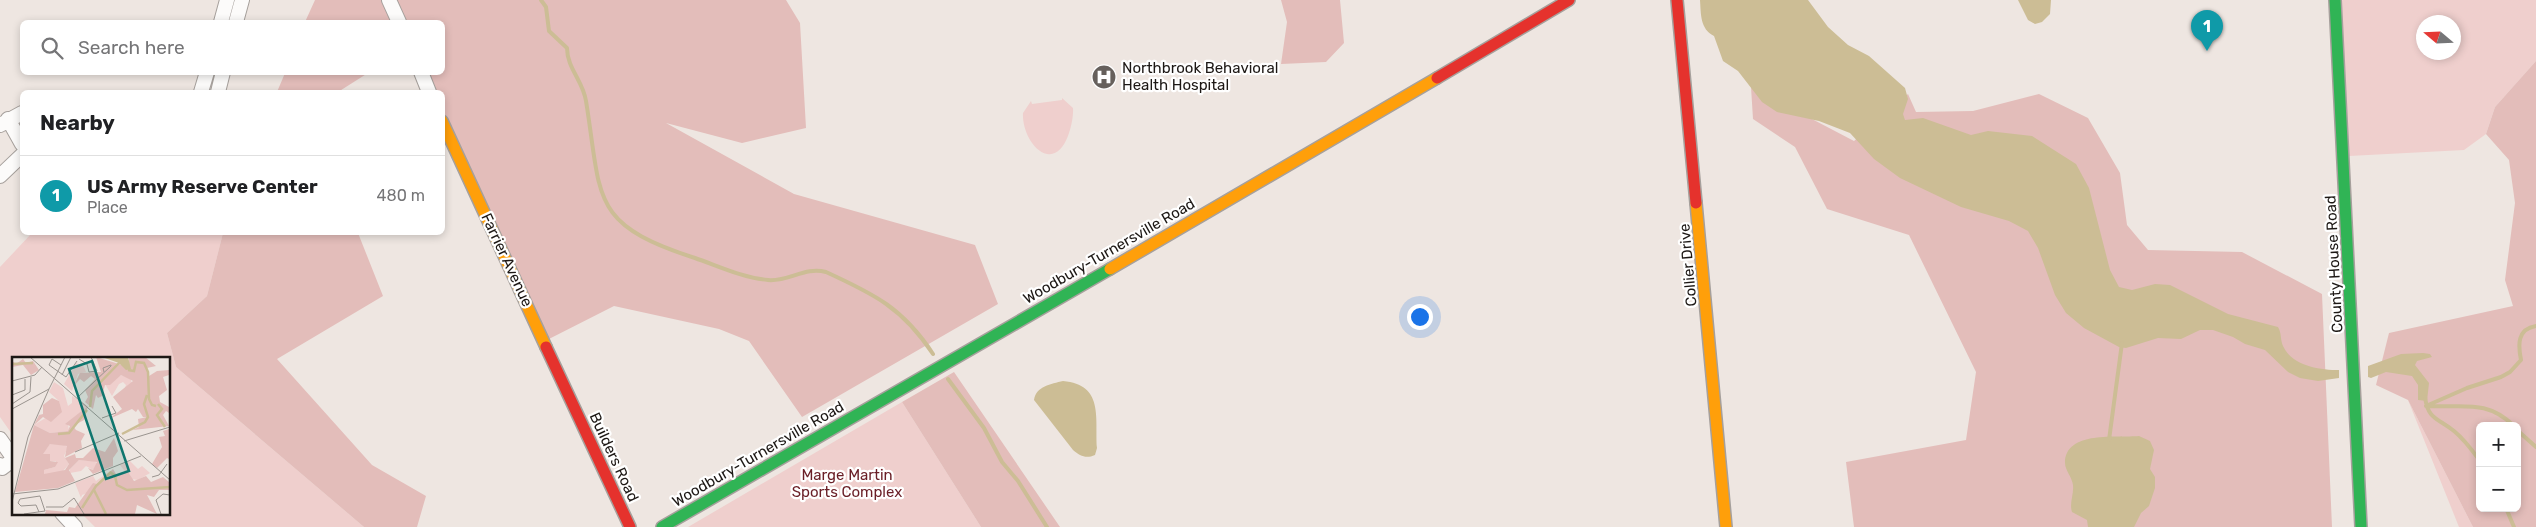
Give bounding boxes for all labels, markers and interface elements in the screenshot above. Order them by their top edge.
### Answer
pin: 1 [2191,10,2223,51]
north arrow [2416,15,2461,60]
search box [20,20,445,75]
icon: search [38,34,66,62]
text: Search here [78,36,185,59]
place label: Northbrook Behavioral Health Hospital [1122,59,1278,94]
hospital icon: Northbrook Behavioral Health Hospital [1091,64,1117,90]
text: Nearby [40,110,115,135]
text: US Army Reserve Center [87,175,318,198]
text: 1 [52,186,60,205]
text: 480 m [377,186,425,205]
street label: Woodbury-Turnersville Road [1020,194,1198,308]
street label: County House Road [2321,195,2347,333]
text: Place [87,198,128,217]
street label: Farrier Avenue [477,210,537,310]
street label: Collier Drive [1675,223,1701,307]
your location [1407,304,1433,330]
inset map [12,357,170,514]
street label: Woodbury-Turnersville Road [669,397,847,511]
street label: Builders Road [586,410,642,504]
map controls [2476,422,2521,512]
button: + [2476,422,2521,467]
park label: Marge Martin Sports Complex [792,466,902,501]
button: − [2476,467,2521,512]

